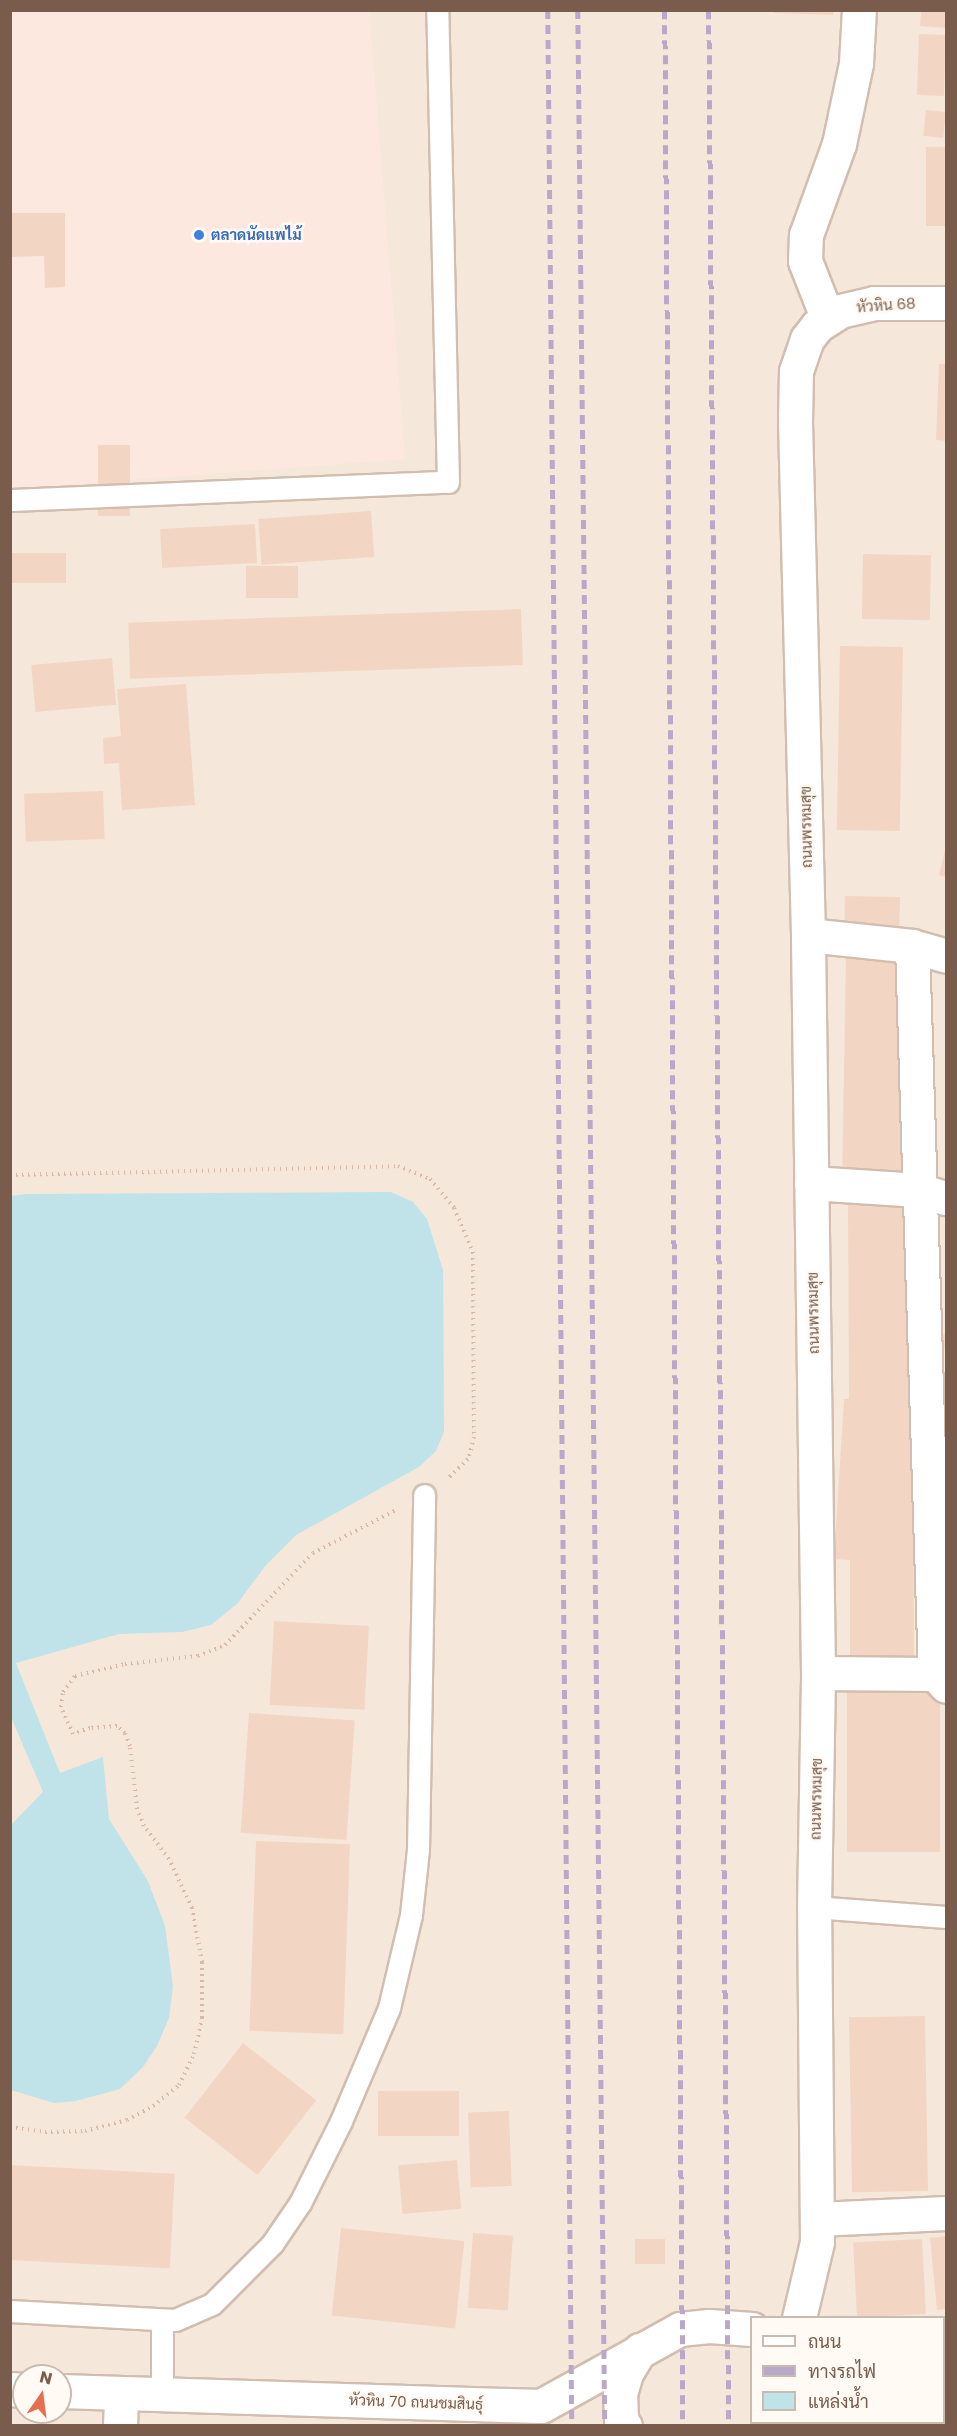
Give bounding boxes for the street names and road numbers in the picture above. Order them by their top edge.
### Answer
street label: หัวหิน 68 [856,294,916,316]
street label: ถนนพรหมสุข [796,786,816,868]
street label: ถนนพรหมสุข [803,1272,823,1354]
street label: ถนนพรหมสุข [806,1758,826,1840]
street label: หัวหิน 70 ถนนชมสินธุ์ [349,2391,483,2413]

